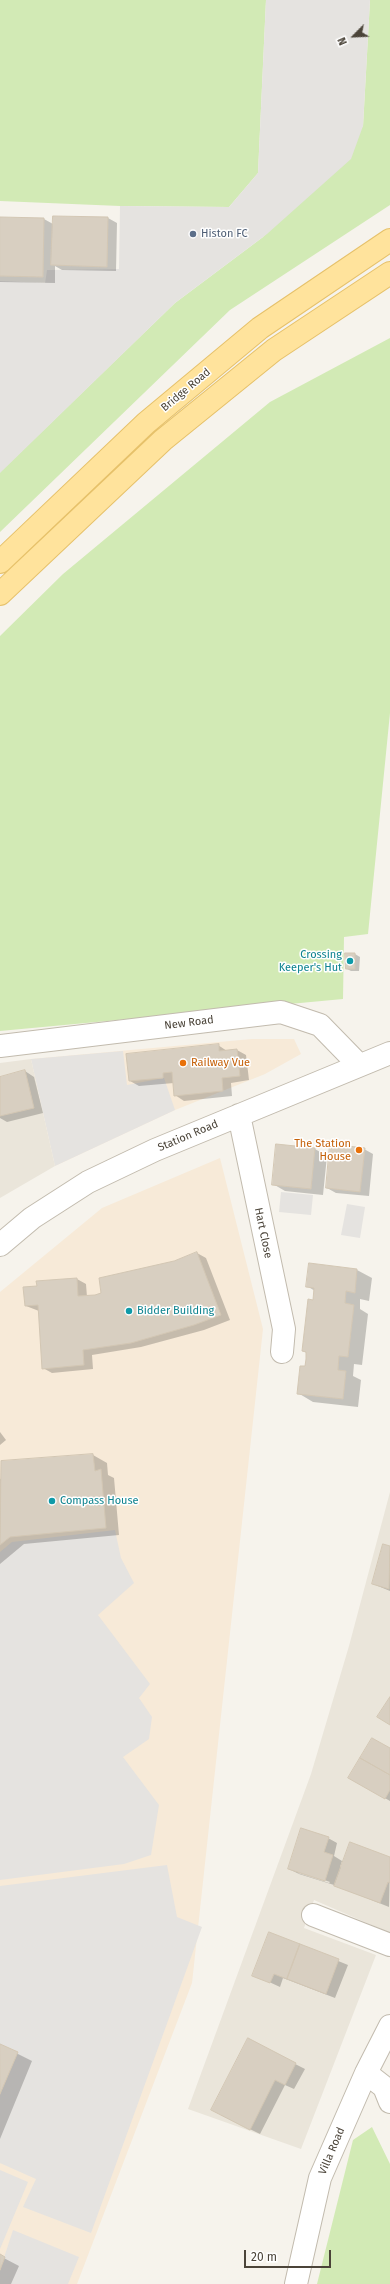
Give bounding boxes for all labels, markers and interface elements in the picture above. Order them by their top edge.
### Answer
north arrow [334,16,374,56]
text: N [335,35,350,47]
place label: Histon FC [201,227,248,241]
marker: Histon FC [188,229,198,239]
street label: Bridge Road [159,366,213,414]
place label: Crossing Keeper's Hut [279,948,342,974]
marker: Crossing Keeper's Hut [345,956,355,966]
street label: New Road [164,1013,214,1033]
place label: Railway Vue [191,1056,250,1070]
marker: Railway Vue [178,1058,188,1068]
street label: Station Road [156,1117,220,1155]
place label: The Station House [294,1137,351,1163]
marker: The Station House [354,1145,364,1155]
street label: Hart Close [251,1207,275,1259]
place label: Bidder Building [137,1304,214,1318]
marker: Bidder Building [124,1306,134,1316]
place label: Compass House [60,1494,139,1508]
marker: Compass House [47,1496,57,1506]
street label: Villa Road [316,2125,348,2177]
scale bar [246,2242,333,2268]
text: 20 m [251,2250,277,2264]

